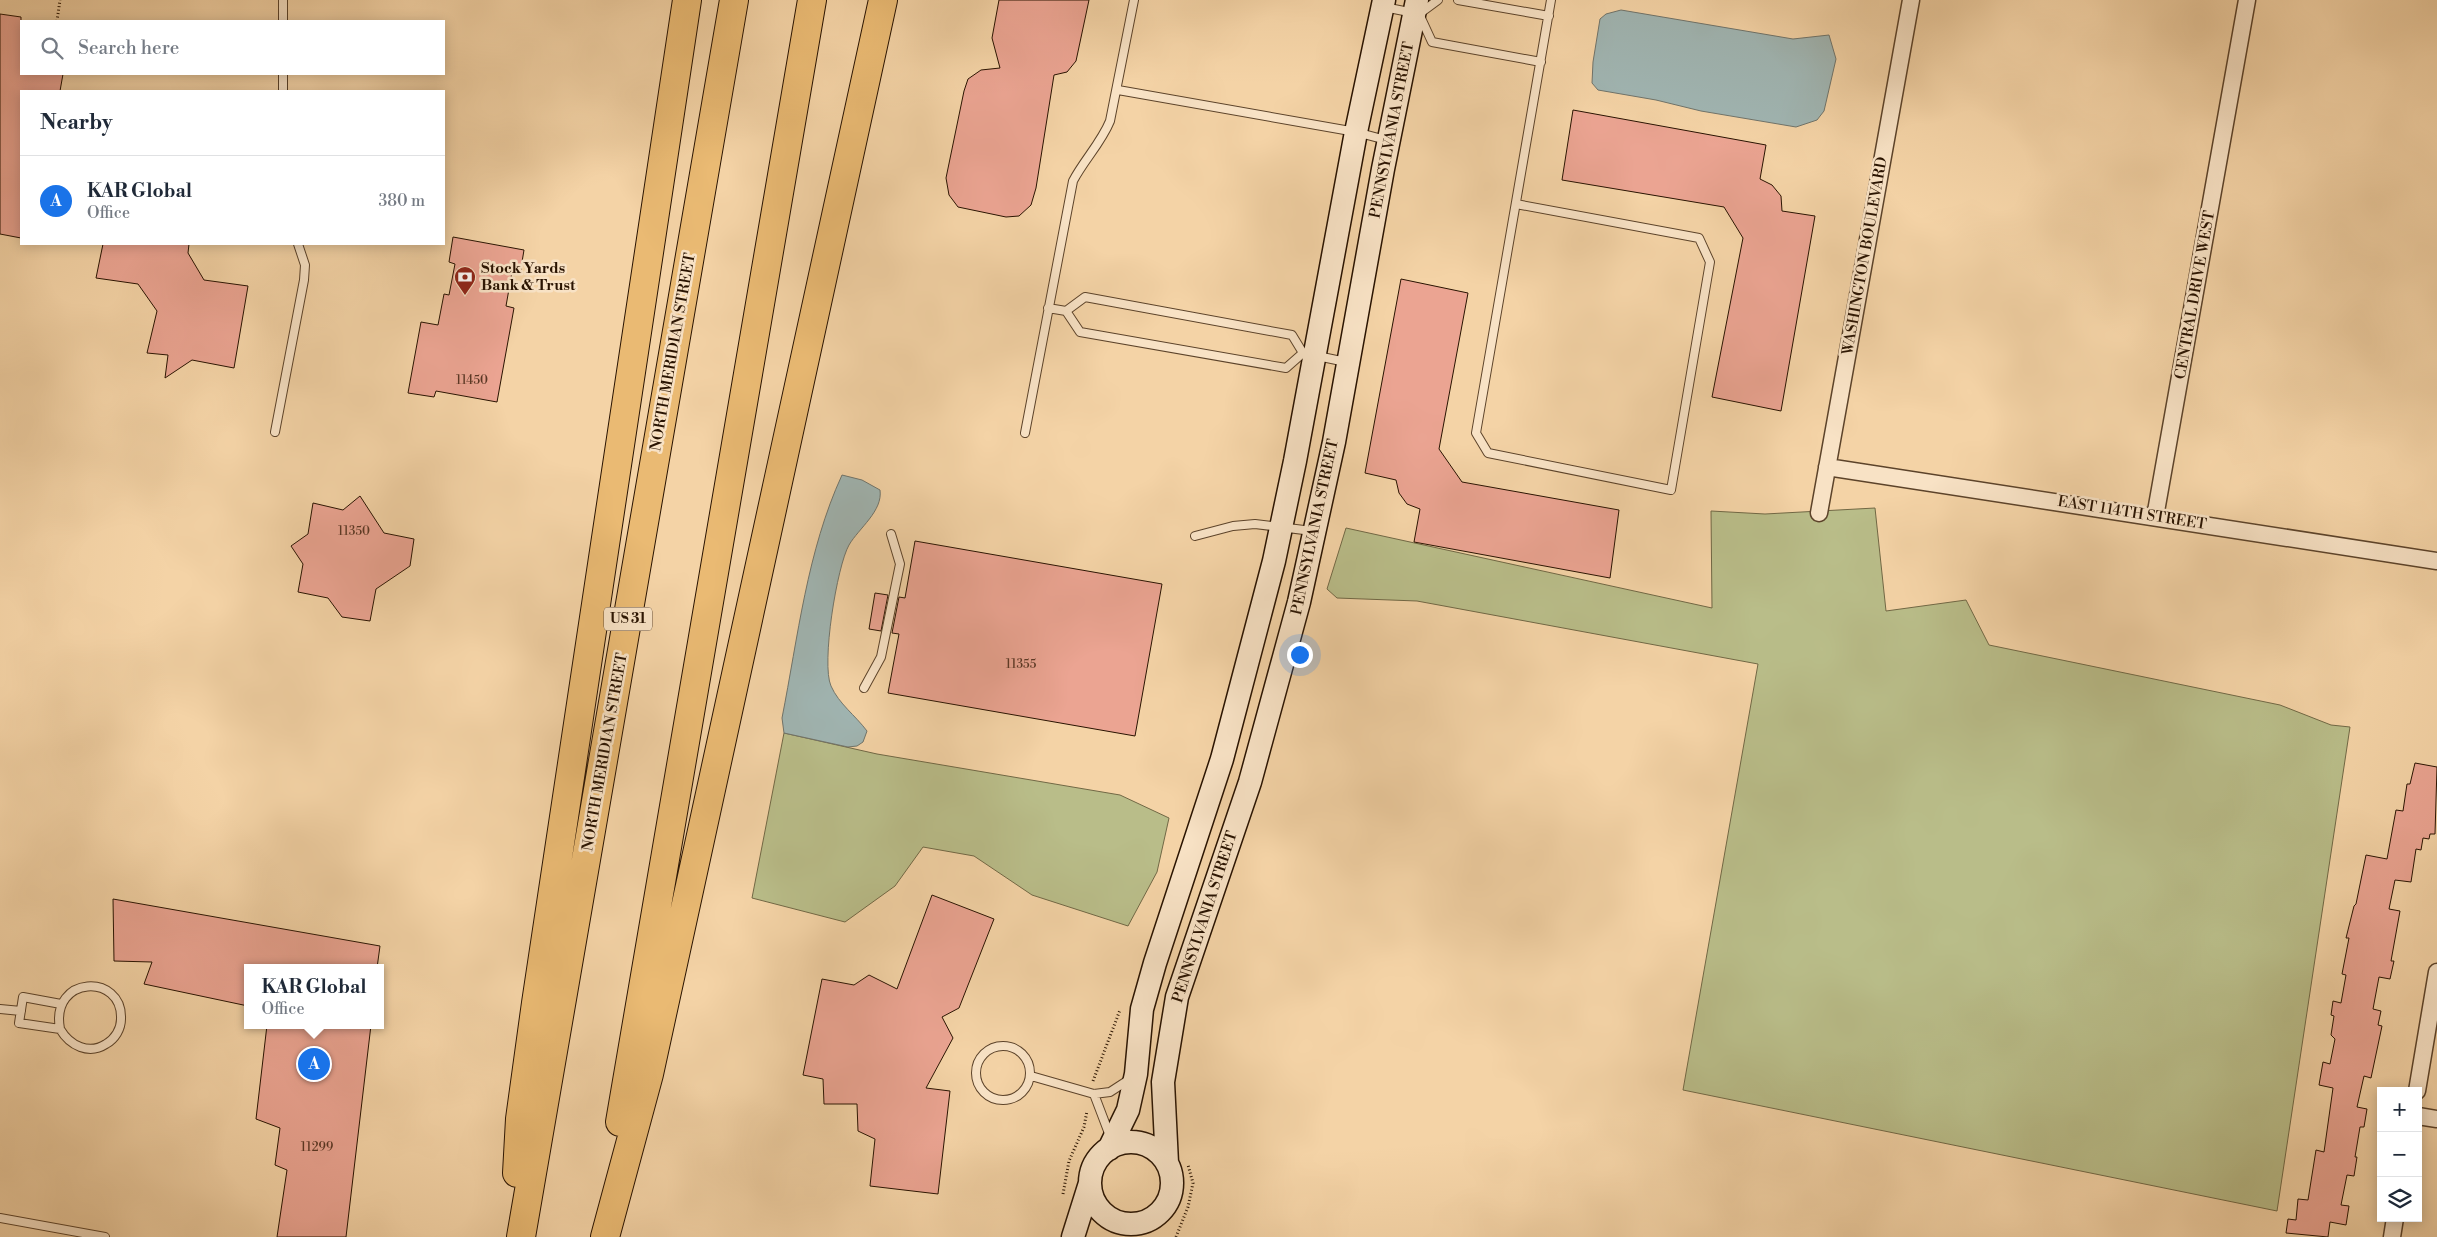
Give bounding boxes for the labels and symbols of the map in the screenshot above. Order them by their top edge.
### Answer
street label: PENNSYLVANIA STREET [1366,40,1419,220]
street label: WASHINGTON BOULEVARD [1838,155,1892,358]
street label: CENTRAL DRIVE WEST [2171,209,2219,381]
street label: NORTH MERIDIAN STREET [646,251,700,452]
place label: Stock Yards Bank & Trust [481,259,576,295]
bank icon: Stock Yards Bank & Trust [453,265,477,296]
house number: 11450 [456,373,488,388]
street label: PENNSYLVANIA STREET [1287,437,1343,617]
street label: EAST 114TH STREET [2056,492,2208,534]
house number: 11350 [338,524,370,539]
road number: US 31 [604,608,652,630]
your location [1287,642,1313,668]
street label: NORTH MERIDIAN STREET [578,651,632,852]
house number: 11355 [1006,657,1037,672]
street label: PENNSYLVANIA STREET [1168,828,1242,1005]
pin: A [298,1045,330,1083]
house number: 11299 [301,1140,333,1155]

